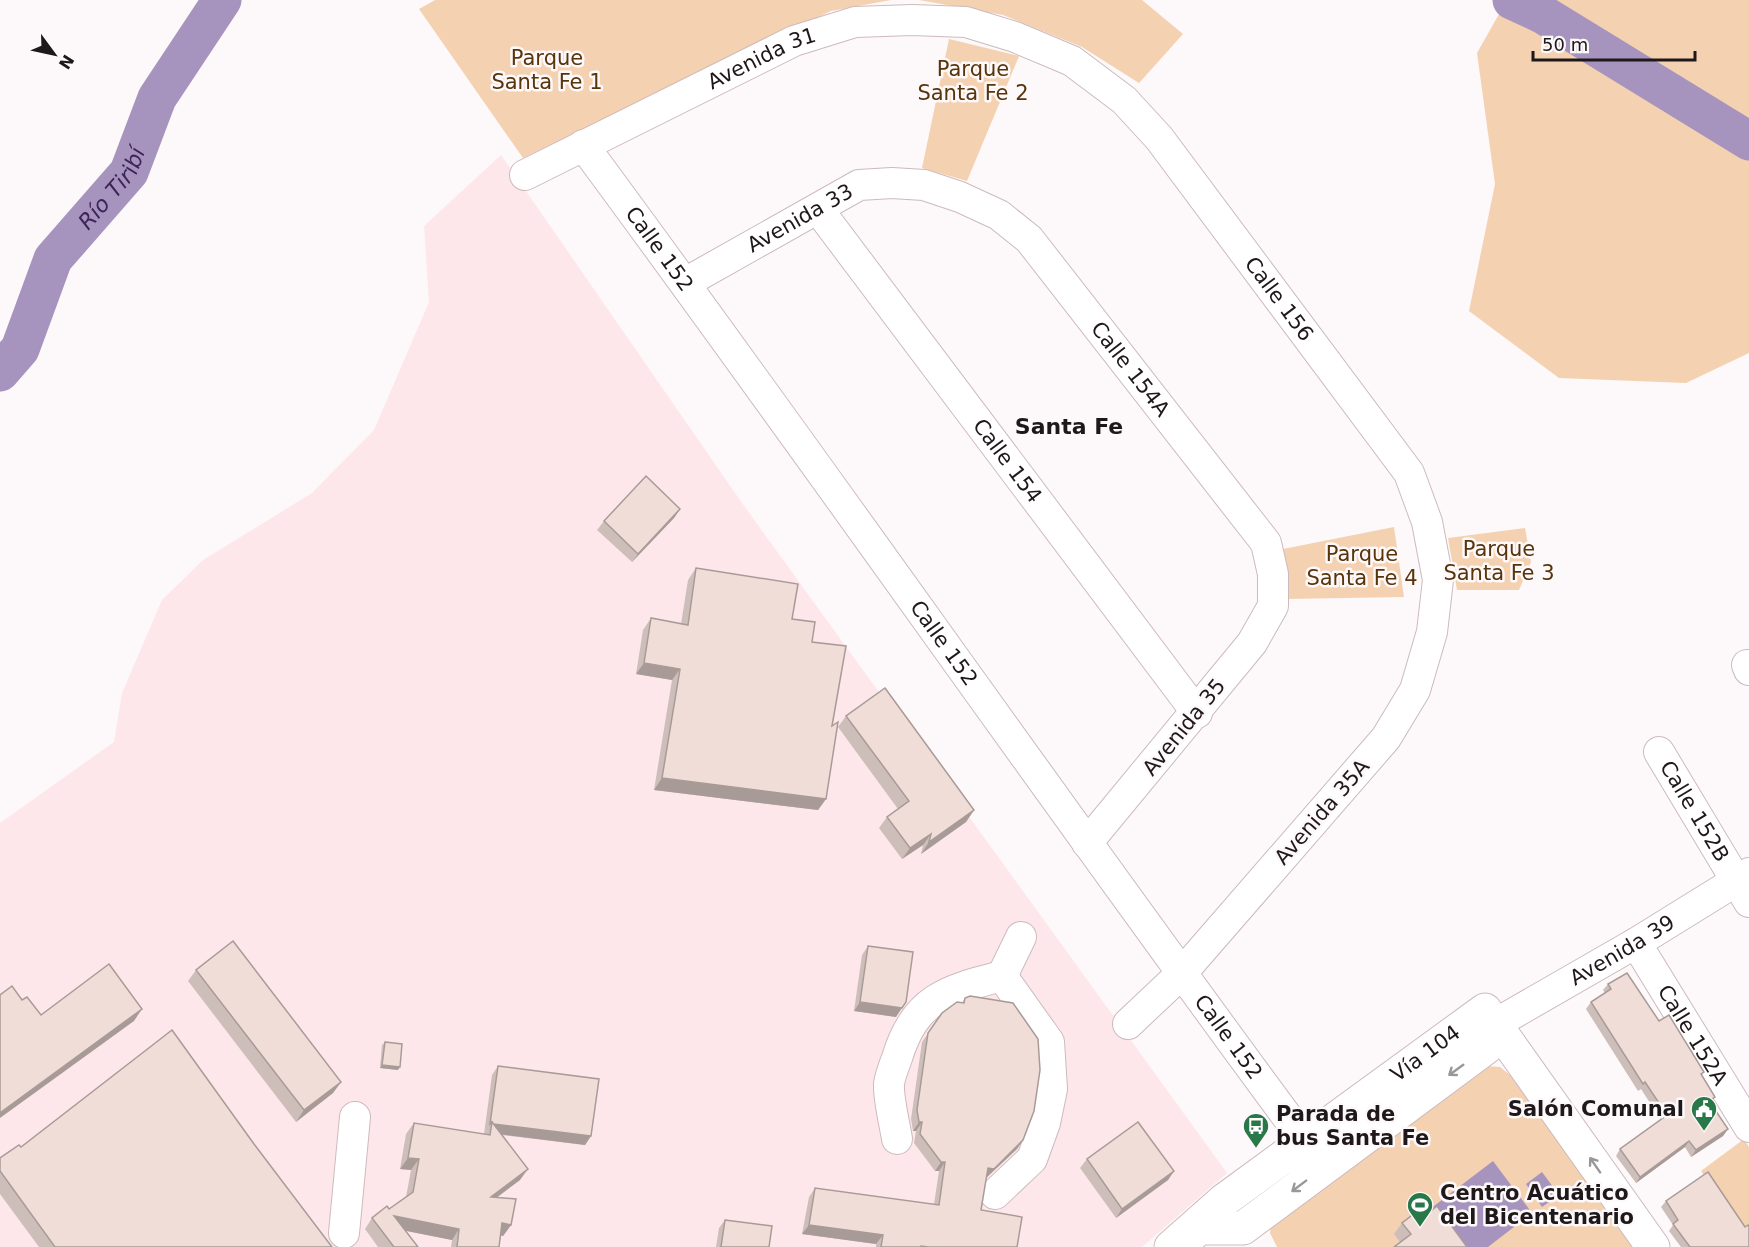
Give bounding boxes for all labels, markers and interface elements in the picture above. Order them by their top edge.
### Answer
street label: Avenida 31 [703,23,819,94]
north arrow [24,24,84,84]
scale bar [1533,24,1695,62]
text: 50 m [1542,34,1588,55]
park label: Parque Santa Fe 1 [491,46,603,94]
text: N [55,51,78,73]
park label: Parque Santa Fe 2 [917,57,1029,105]
water label: Río Tiribí [73,141,151,234]
street label: Avenida 33 [743,179,857,257]
street label: Calle 152 [620,202,698,296]
street label: Calle 156 [1240,252,1318,346]
street label: Calle 154A [1086,317,1175,422]
street label: Calle 154 [968,414,1047,508]
district label: Santa Fe [1015,414,1123,439]
park label: Parque Santa Fe 3 [1443,537,1555,585]
park label: Parque Santa Fe 4 [1306,542,1418,590]
street label: Calle 152 [905,596,982,690]
street label: Avenida 35 [1138,674,1230,780]
street label: Avenida 35A [1270,754,1375,870]
street label: Calle 152B [1655,756,1734,866]
street label: Avenida 39 [1566,910,1679,990]
street label: Calle 152A [1653,980,1733,1090]
street label: Calle 152 [1189,990,1267,1084]
street label: Vía 104 [1386,1020,1465,1087]
one-way arrow [1448,1064,1464,1076]
public building icon: Salón Comunal [1689,1094,1719,1132]
place label: Salón Comunal [1508,1097,1684,1121]
place label: Parada de bus Santa Fe [1276,1102,1429,1150]
bus stop icon: Parada de bus Santa Fe [1241,1111,1271,1149]
one-way arrow [1588,1157,1601,1173]
one-way arrow [1291,1179,1307,1192]
place label: Centro Acuático del Bicentenario [1440,1181,1634,1229]
sports icon: Centro Acuático del Bicentenario [1405,1190,1435,1228]

